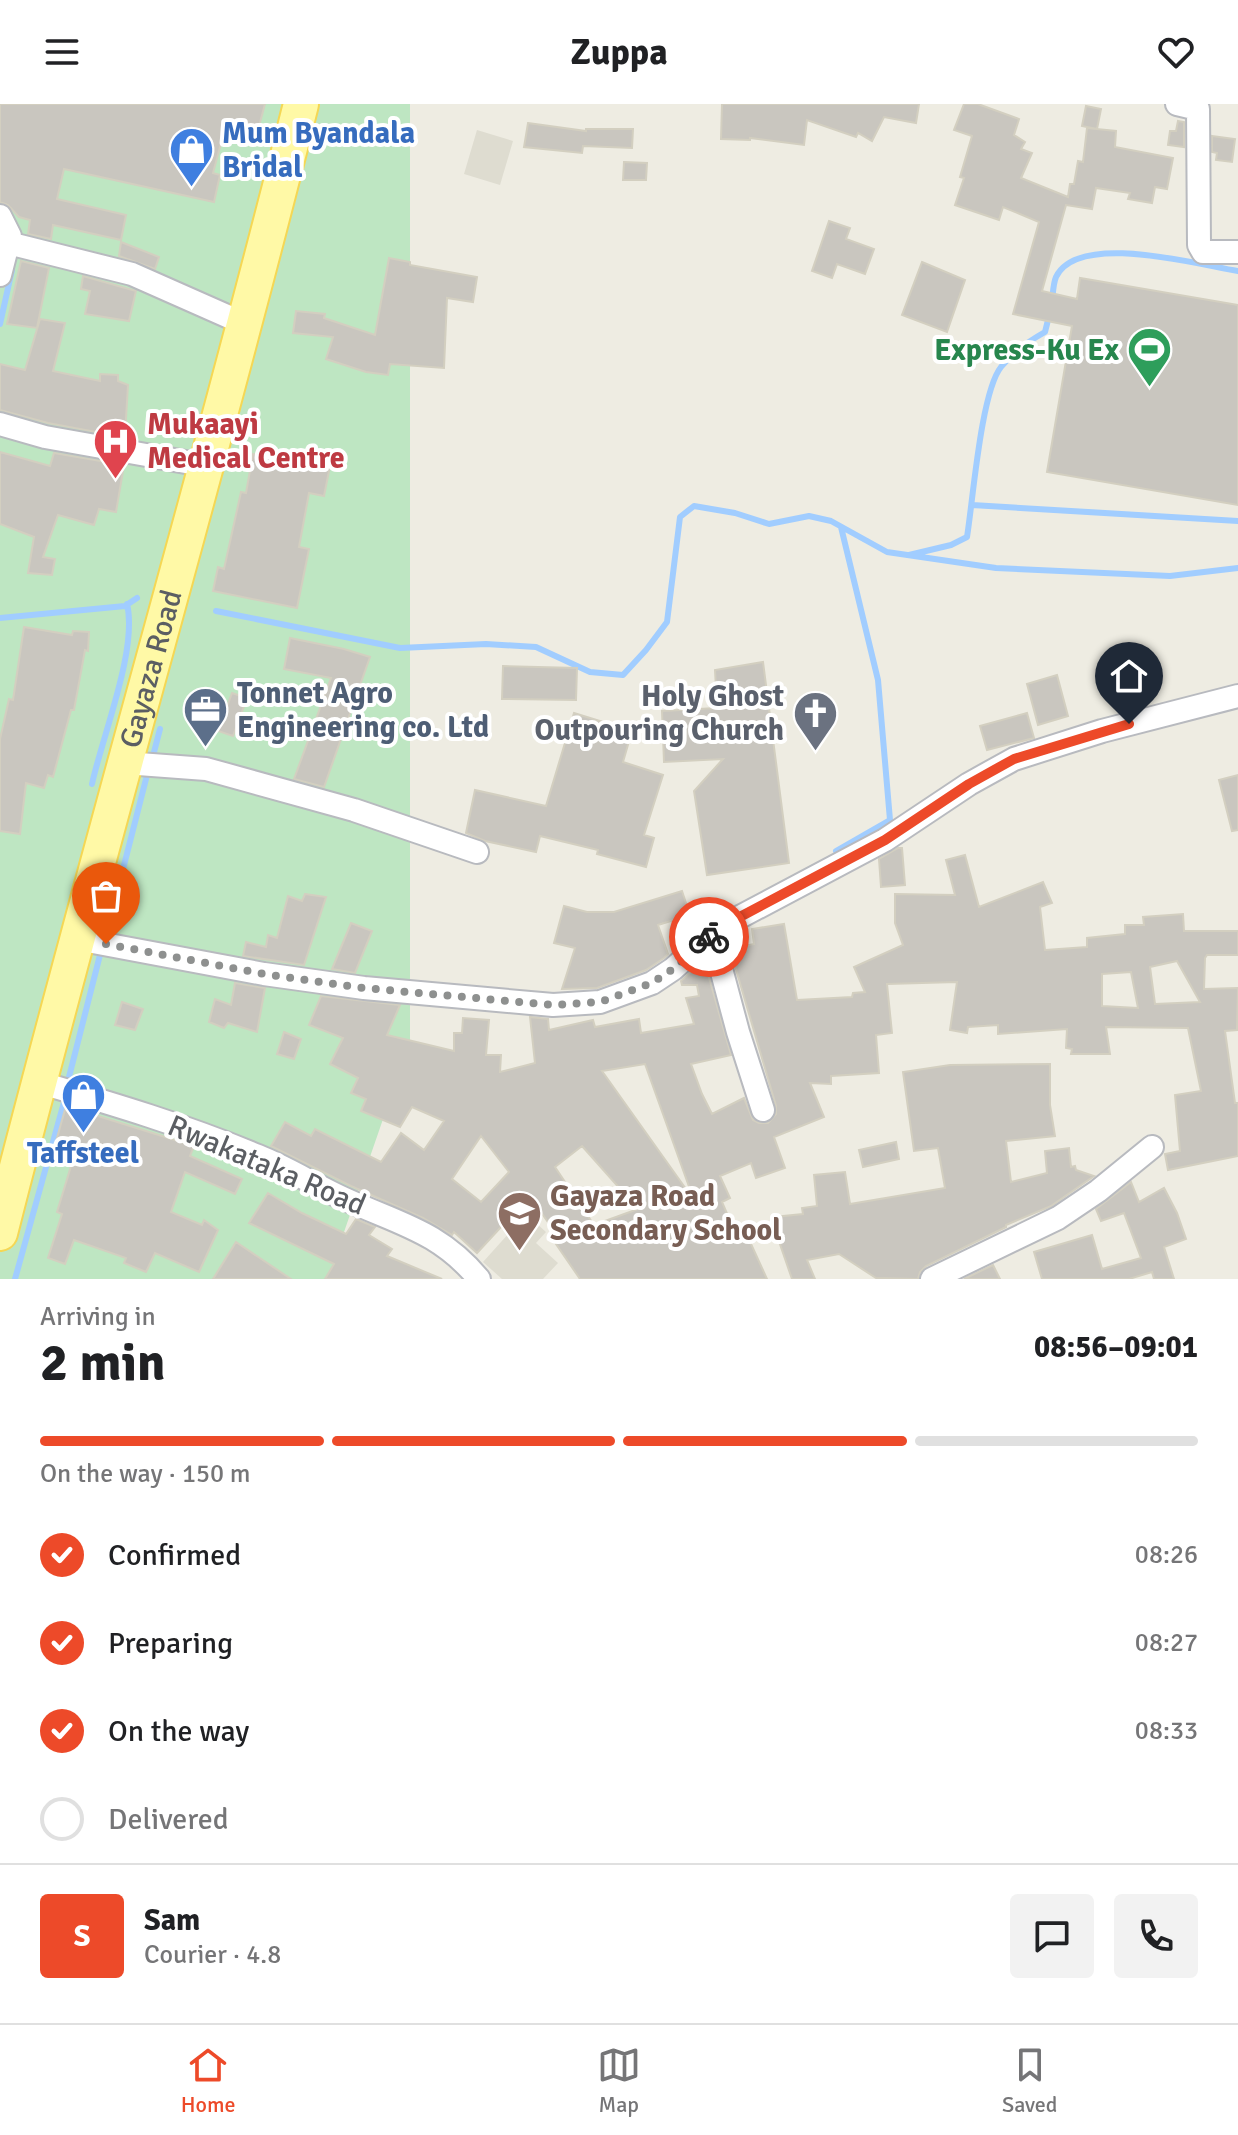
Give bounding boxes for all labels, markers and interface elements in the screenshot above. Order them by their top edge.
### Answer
icon: menu [40,30,84,74]
text: Zuppa [570,30,668,75]
icon: heart [1154,30,1198,74]
place label: Mum Byandala Bridal [222,115,415,186]
shop icon: Mum Byandala Bridal [167,126,215,189]
sports icon: Express-Ku Ex [1126,326,1174,389]
place label: Express-Ku Ex [934,332,1120,369]
place label: Mukaayi Medical Centre [147,406,345,477]
hospital icon: Mukaayi Medical Centre [92,417,140,480]
street label: Gayaza Road [112,586,191,752]
pin [1095,642,1163,724]
icon: home [1107,654,1151,698]
place label: Tonnet Agro Engineering co. Ltd [237,675,489,746]
place label: Holy Ghost Outpouring Church [534,678,784,749]
office icon: Tonnet Agro Engineering co. Ltd [182,686,230,749]
church icon: Holy Ghost Outpouring Church [791,689,839,752]
pin [72,862,140,944]
icon: bag [84,874,128,918]
courier [669,897,749,977]
icon: bike [687,915,731,959]
shop icon: Taffsteel [59,1071,107,1134]
street label: Rwakataka Road [162,1107,371,1224]
place label: Taffsteel [27,1135,139,1172]
place label: Gayaza Road Secondary School [550,1178,782,1249]
school or university icon: Gayaza Road Secondary School [495,1189,543,1252]
text: Arriving in [40,1301,156,1333]
text: 08:56–09:01 [1034,1329,1198,1366]
text: 2 min [40,1331,166,1395]
text: On the way · 150 m [40,1458,250,1490]
icon: check [40,1533,84,1577]
text: Confirmed [108,1537,241,1574]
text: 08:26 [1135,1539,1198,1571]
icon: check [40,1621,84,1665]
text: Preparing [108,1625,233,1662]
text: 08:27 [1135,1627,1198,1659]
icon: check [40,1709,84,1753]
text: On the way [108,1713,249,1750]
text: 08:33 [1135,1715,1198,1747]
text: Delivered [108,1801,229,1838]
button: chat [1010,1894,1094,1978]
button: phone [1114,1894,1198,1978]
text: Sam [144,1902,200,1939]
text: S [74,1918,90,1955]
text: Courier · 4.8 [144,1939,281,1971]
tab: Home [181,2043,235,2118]
tab: Map [597,2043,641,2118]
tab: Saved [1002,2043,1057,2118]

